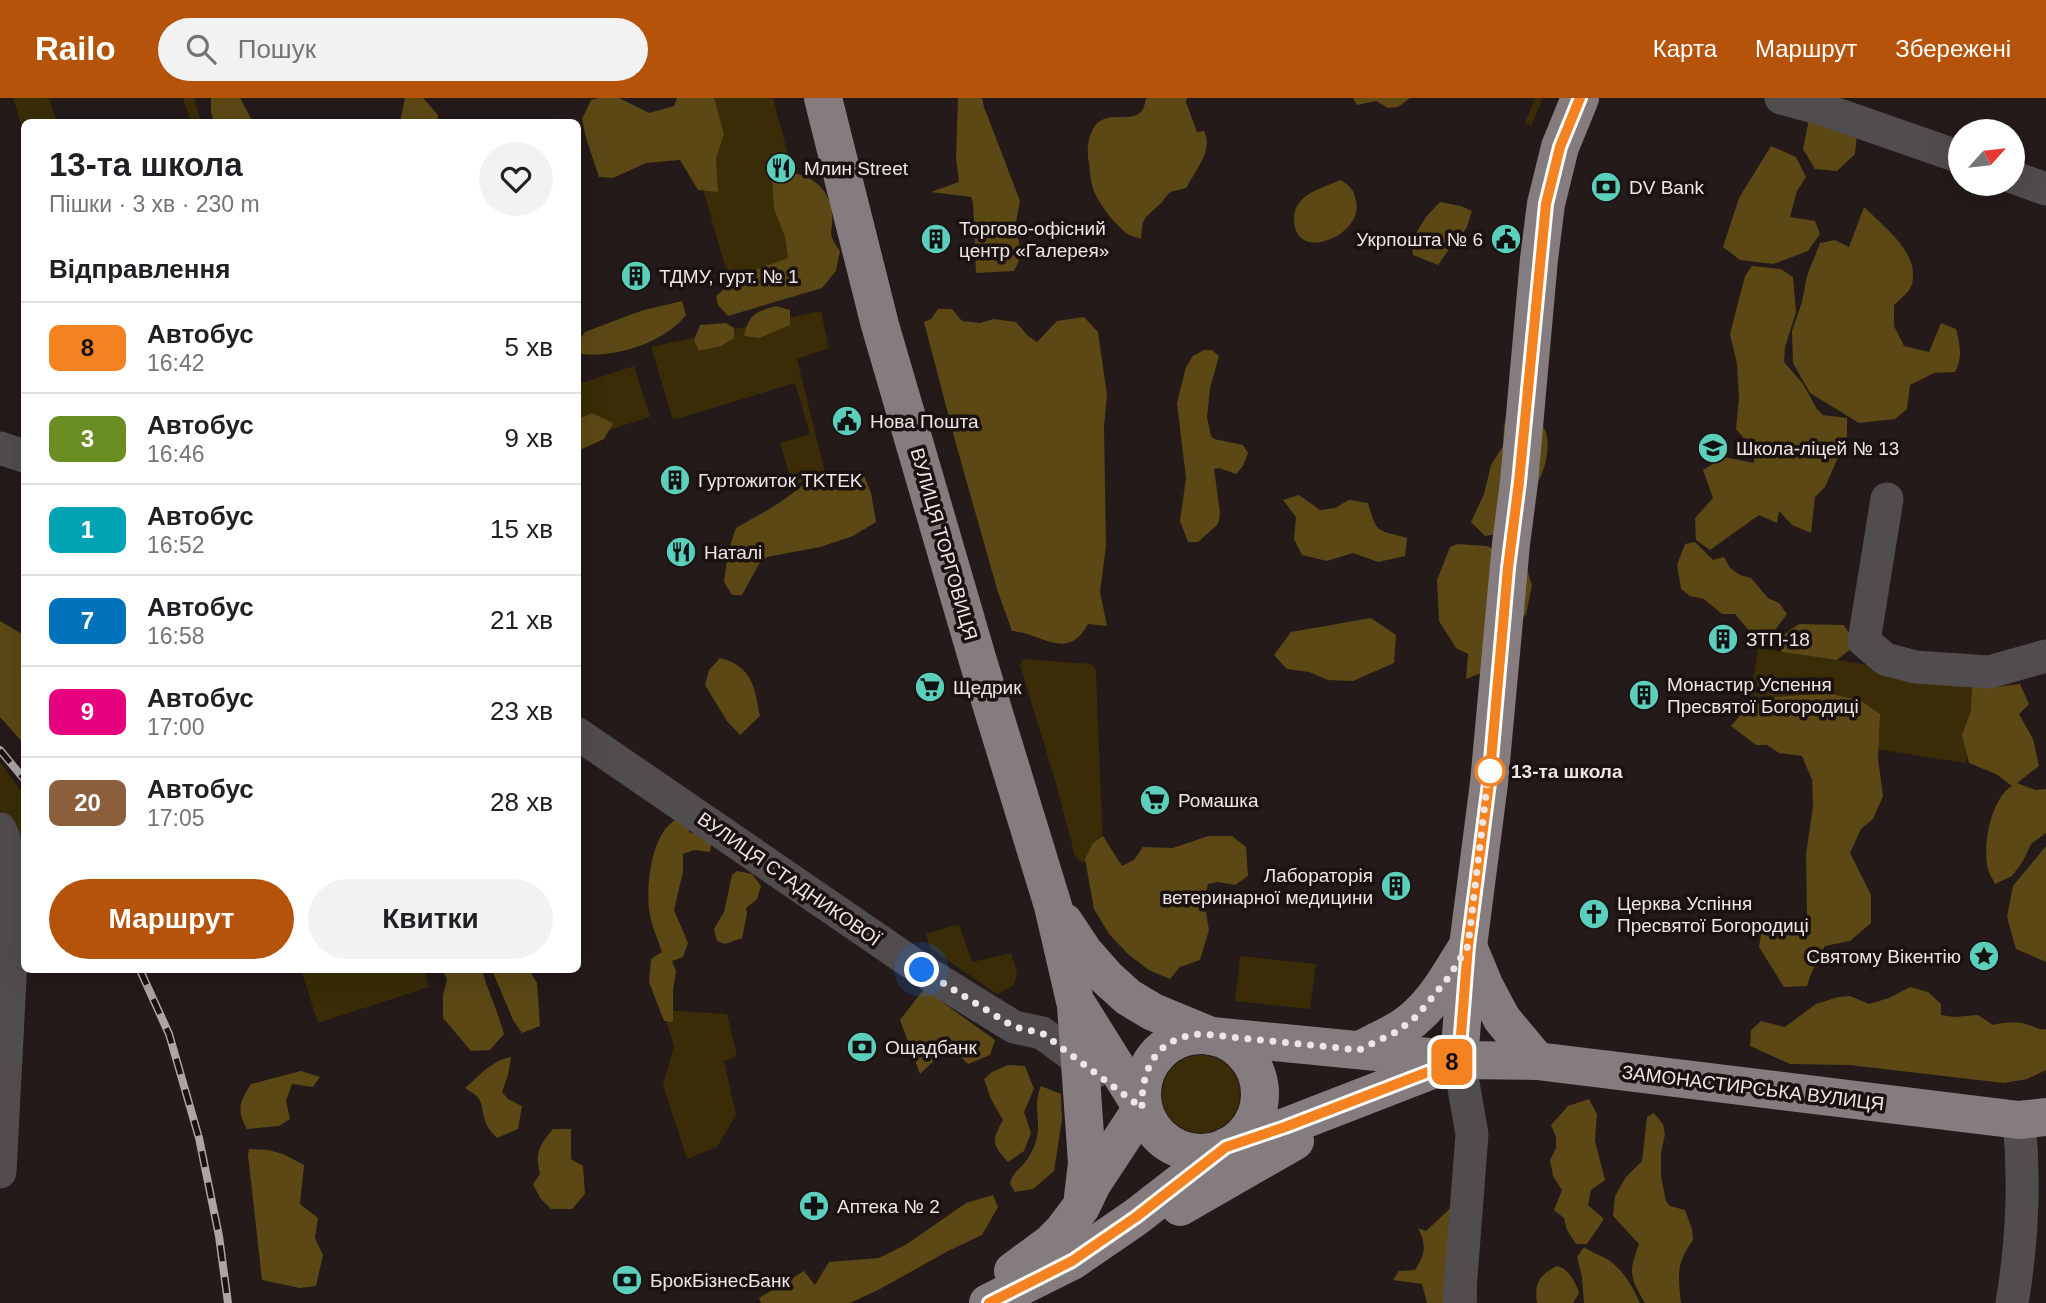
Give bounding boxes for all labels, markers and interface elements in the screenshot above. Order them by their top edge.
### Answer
search box [158,18,648,81]
text: Railo [35,30,116,67]
icon: search [182,30,220,68]
text: Пошук [238,34,316,64]
text: Карта [1653,35,1717,62]
text: Маршрут [1755,35,1857,62]
text: Збережені [1895,35,2011,62]
north arrow [1948,119,2025,196]
map controls [1948,119,2025,196]
button: heart [479,142,553,216]
text: 13-та школа [49,146,243,183]
restaurant icon: Млин Street [764,151,798,185]
place label: Млин Street [804,158,909,179]
bank icon: DV Bank [1589,170,1623,204]
place label: DV Bank [1629,177,1704,198]
text: Пішки · 3 хв · 230 m [49,191,260,217]
place label: Торгово-офісний центр «Галерея» [959,218,1109,261]
building icon: Торгово-офісний центр «Галерея» [919,222,953,256]
public building icon: Укрпошта № 6 [1489,222,1523,256]
place label: Укрпошта № 6 [1356,229,1483,250]
text: Відправлення [49,254,230,284]
building icon: ТДМУ, гурт. № 1 [619,259,653,293]
place label: ТДМУ, гурт. № 1 [659,266,799,287]
text: Автобус [147,319,254,349]
text: 5 хв [505,332,553,362]
text: 8 [81,334,94,361]
text: 16:42 [147,350,205,376]
public building icon: Нова Пошта [830,404,864,438]
text: Автобус [147,410,254,440]
place label: Нова Пошта [870,411,979,432]
text: 9 хв [505,423,553,453]
text: 3 [81,425,94,452]
school or university icon: Школа-ліцей № 13 [1696,431,1730,465]
place label: Школа-ліцей № 13 [1736,438,1899,459]
text: 16:46 [147,441,205,467]
street label: ВУЛИЦЯ ТОРГОВИЦЯ [906,445,982,643]
building icon: Гуртожиток TKTEK [658,463,692,497]
place label: Гуртожиток TKTEK [698,470,863,491]
text: Автобус [147,501,254,531]
text: 15 хв [490,514,553,544]
text: 1 [81,516,94,543]
text: 16:52 [147,532,205,558]
restaurant icon: Наталі [664,535,698,569]
place label: Наталі [704,542,762,563]
text: Автобус [147,592,254,622]
text: 21 хв [490,605,553,635]
text: 7 [81,607,94,634]
building icon: ЗТП-18 [1706,622,1740,656]
text: 16:58 [147,623,205,649]
place label: ЗТП-18 [1746,629,1810,650]
supermarket icon: Щедрик [913,670,947,704]
place label: Монастир Успення Пресвятої Богородиці [1667,674,1859,717]
place label: Щедрик [953,677,1022,698]
building icon: Монастир Успення Пресвятої Богородиці [1627,678,1661,712]
text: Автобус [147,683,254,713]
text: 23 хв [490,696,553,726]
text: 9 [81,698,94,725]
text: 17:00 [147,714,205,740]
marker: 13-та школа [1475,756,1505,786]
place label: 13-та школа [1511,761,1623,782]
text: Автобус [147,774,254,804]
supermarket icon: Ромашка [1138,783,1172,817]
text: 28 хв [490,787,553,817]
text: 20 [74,789,101,816]
place label: Ромашка [1178,790,1259,811]
text: 17:05 [147,805,205,831]
street label: ВУЛИЦЯ СТАДНИКОВОЇ [694,808,885,951]
place label: Лабораторія ветеринарної медицини [1162,865,1373,908]
building icon: Лабораторія ветеринарної медицини [1379,869,1413,903]
button: Маршрут [49,879,294,959]
button: Квитки [308,879,553,959]
place label: Церква Успіння Пресвятої Богородиці [1617,893,1809,936]
church icon: Церква Успіння Пресвятої Богородиці [1577,897,1611,931]
place icon: Святому Вікентію [1967,939,2001,973]
place label: Святому Вікентію [1806,946,1961,967]
your location [904,952,939,987]
bank icon: Ощадбанк [845,1030,879,1064]
place label: Ощадбанк [885,1037,978,1058]
line badge: 8 [1429,1039,1475,1085]
text: 8 [1445,1048,1459,1075]
street label: ЗАМОНАСТИРСЬКА ВУЛИЦЯ [1621,1061,1885,1115]
pharmacy icon: Аптека № 2 [797,1189,831,1223]
place label: Аптека № 2 [837,1196,940,1217]
bank icon: БрокБізнесБанк [610,1263,644,1297]
place label: БрокБізнесБанк [650,1270,790,1291]

